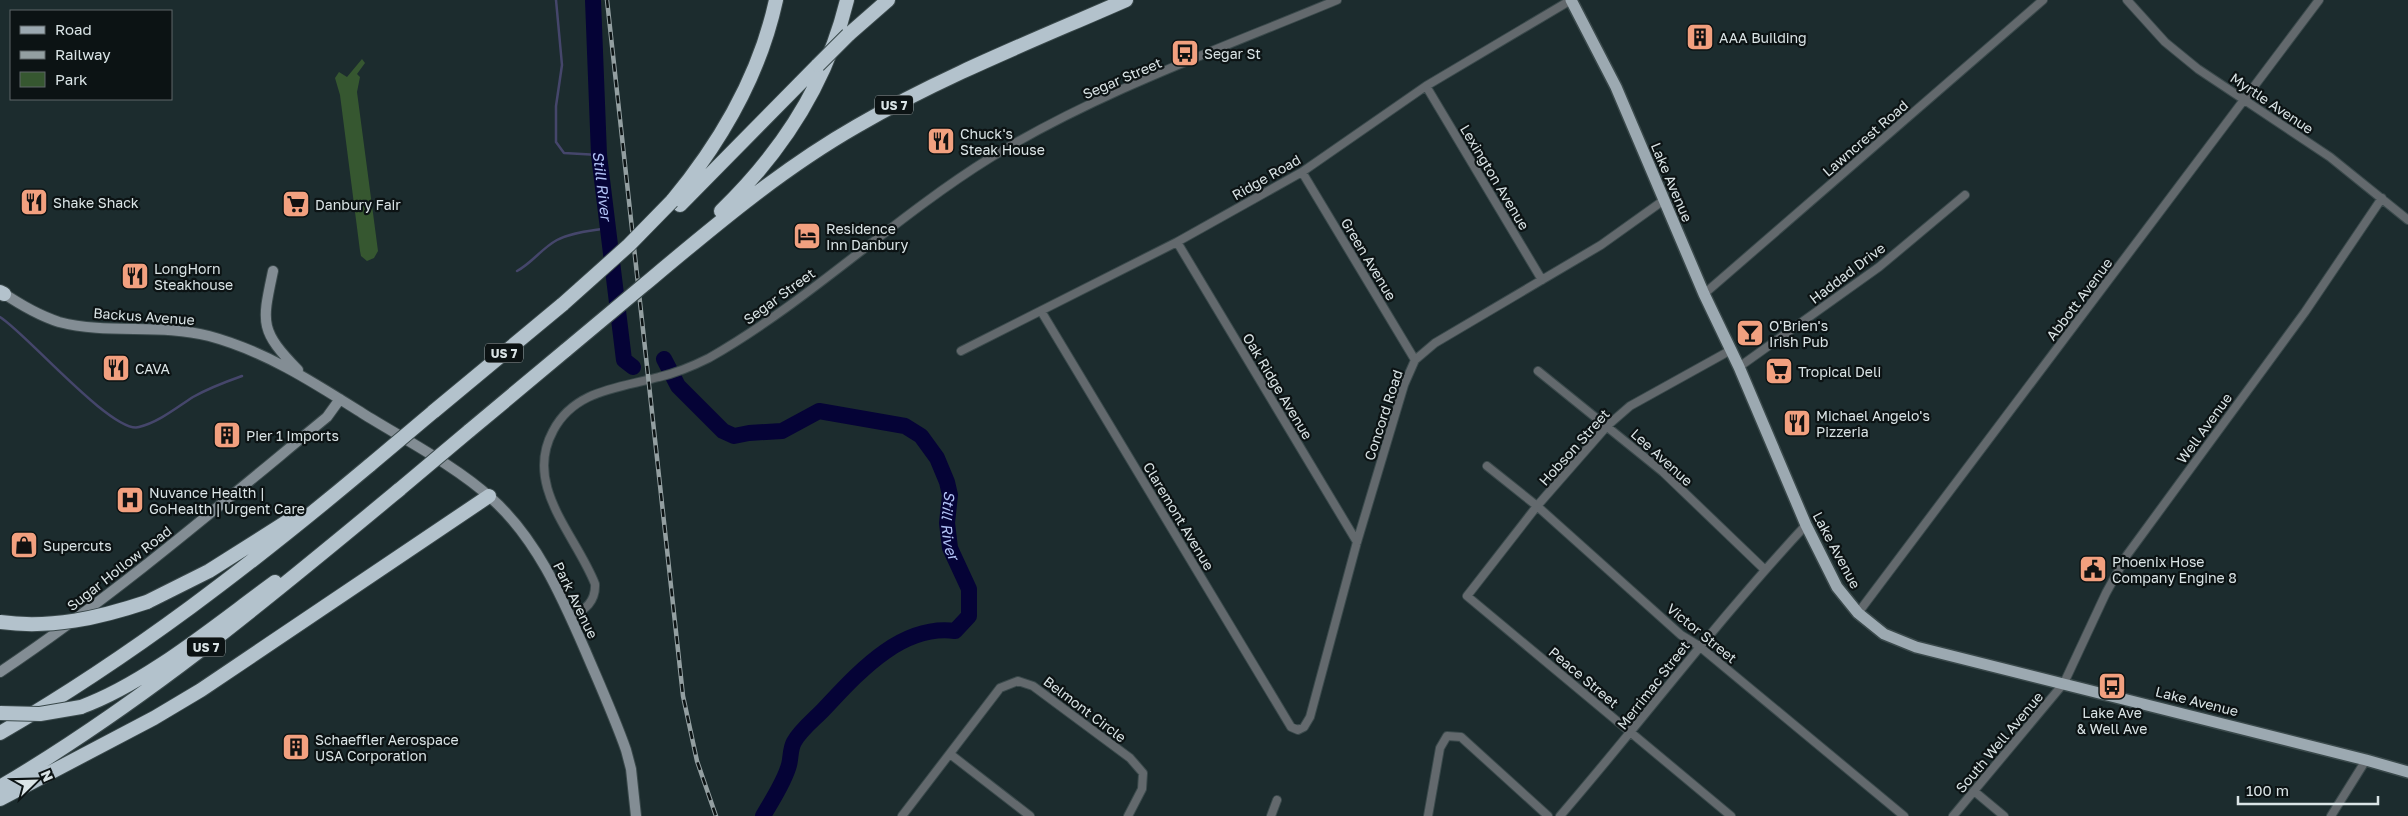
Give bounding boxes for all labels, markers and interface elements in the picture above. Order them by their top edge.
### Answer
legend [10,10,172,100]
text: Road [55,20,92,38]
building icon: AAA Building [1685,22,1715,52]
place label: AAA Building [1719,29,1807,46]
bus stop icon: Segar St [1170,38,1200,68]
text: Railway [55,45,111,63]
place label: Segar St [1204,45,1261,62]
street label: Segar Street [1080,54,1164,102]
street label: Myrtle Avenue [2227,69,2317,137]
text: Park [55,70,88,88]
road number: US 7 [875,96,913,114]
street label: Lawncrest Road [1819,96,1911,180]
street label: Lexington Avenue [1457,121,1533,233]
place label: Chuck's Steak House [960,125,1045,158]
restaurant icon: Chuck's Steak House [926,126,956,156]
street label: Lake Avenue [1648,140,1696,224]
water label: Still River [590,150,616,223]
street label: Ridge Road [1229,151,1303,203]
restaurant icon: Shake Shack [19,187,49,217]
supermarket icon: Danbury Fair [281,189,311,219]
place label: Shake Shack [53,194,139,211]
place label: Danbury Fair [315,196,401,213]
street label: Green Avenue [1338,215,1400,303]
place label: Residence Inn Danbury [826,220,908,253]
hotel icon: Residence Inn Danbury [792,221,822,251]
street label: Haddad Drive [1806,239,1888,307]
street label: Abbott Avenue [2042,254,2116,344]
place label: LongHorn Steakhouse [154,260,233,293]
restaurant icon: LongHorn Steakhouse [120,261,150,291]
street label: Segar Street [740,264,818,328]
street label: Backus Avenue [93,304,195,328]
place label: O'Brien's Irish Pub [1769,317,1828,350]
bar icon: O'Brien's Irish Pub [1735,318,1765,348]
street label: Oak Ridge Avenue [1239,330,1317,442]
road number: US 7 [485,343,523,362]
restaurant icon: CAVA [101,353,131,383]
supermarket icon: Tropical Deli [1764,356,1794,386]
place label: CAVA [135,360,170,377]
place label: Tropical Deli [1798,363,1881,380]
street label: Concord Road [1360,368,1406,462]
street label: Well Avenue [2173,389,2235,467]
street label: Hobson Street [1535,405,1613,489]
place label: Michael Angelo's Pizzeria [1816,407,1930,440]
restaurant icon: Michael Angelo's Pizzeria [1782,408,1812,438]
building icon: Pier 1 Imports [212,420,242,450]
street label: Lee Avenue [1628,425,1696,489]
place label: Pier 1 Imports [246,427,339,444]
street label: Claremont Avenue [1140,459,1218,573]
place label: Nuvance Health | GoHealth | Urgent Care [149,484,305,517]
hospital icon: Nuvance Health | GoHealth | Urgent Care [115,485,145,515]
water label: Still River [938,490,964,565]
street label: Lake Avenue [1810,509,1864,591]
street label: Sugar Hollow Road [63,522,175,614]
shop icon: Supercuts [9,530,39,560]
place label: Supercuts [43,537,112,554]
place label: Phoenix Hose Company Engine 8 [2112,553,2237,586]
public building icon: Phoenix Hose Company Engine 8 [2078,554,2108,584]
street label: Park Avenue [550,559,602,641]
street label: Victor Street [1664,600,1740,666]
street label: Merrimac Street [1613,637,1693,733]
road number: US 7 [187,638,225,656]
street label: Peace Street [1546,643,1622,711]
bus stop icon: Lake Ave & Well Ave [2097,671,2127,701]
street label: Belmont Circle [1040,672,1130,746]
street label: Lake Avenue [2154,683,2240,719]
street label: South Well Avenue [1952,688,2046,796]
place label: Lake Ave & Well Ave [2077,704,2147,737]
place label: Schaeffler Aerospace USA Corporation [315,731,459,764]
building icon: Schaeffler Aerospace USA Corporation [281,732,311,762]
north arrow [10,756,60,806]
text: N [38,768,57,784]
scale bar [2238,774,2378,806]
text: 100 m [2246,781,2289,799]

